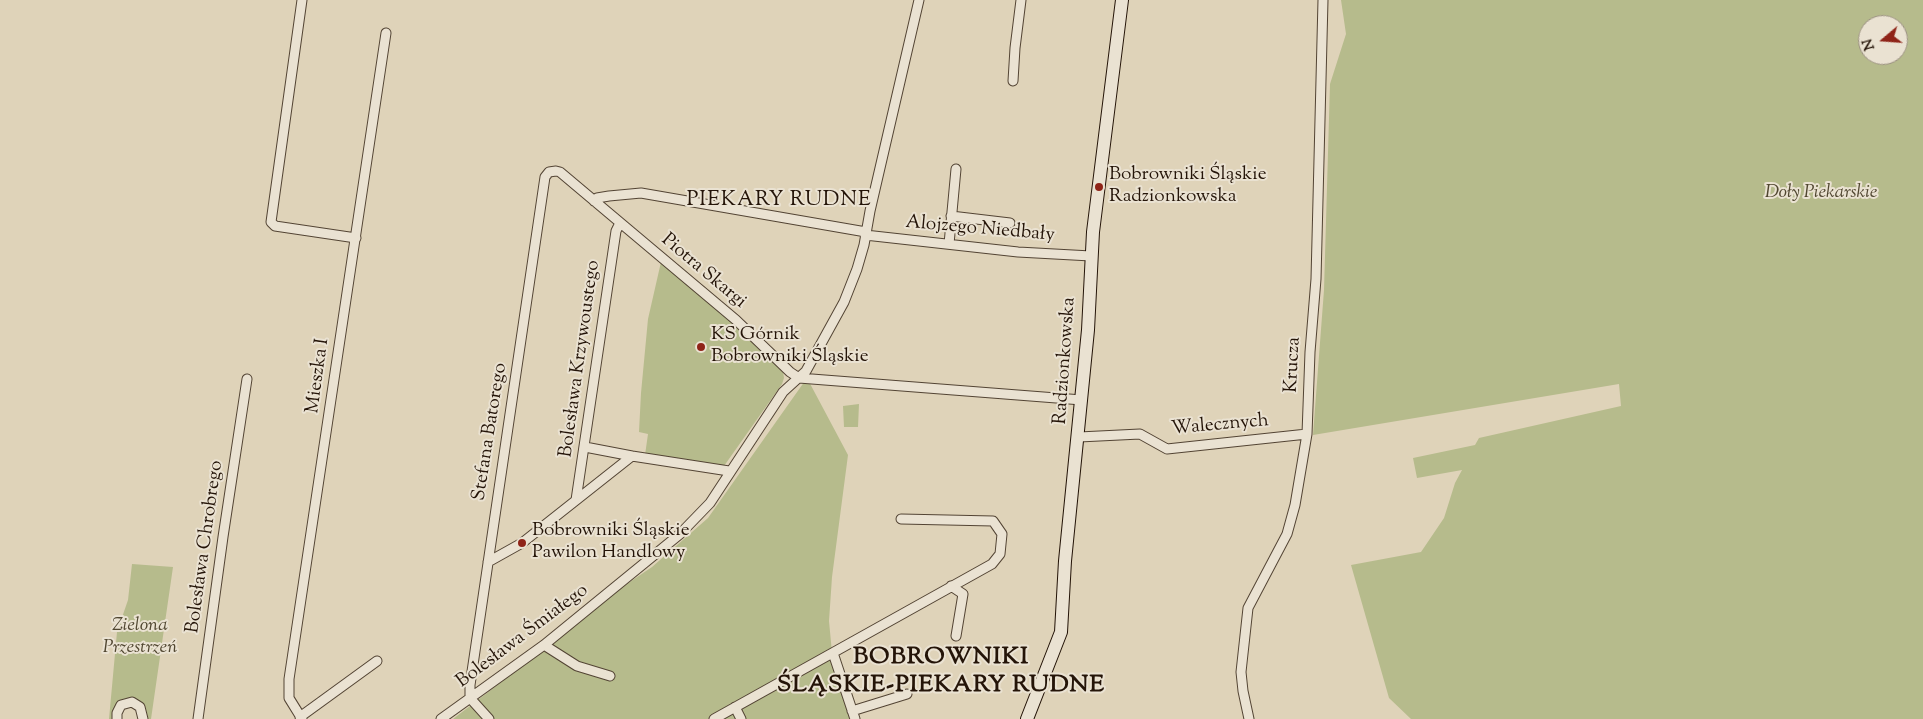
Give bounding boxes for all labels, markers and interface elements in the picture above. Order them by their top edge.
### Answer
north arrow [1858,15,1908,65]
text: N [1858,36,1881,53]
place label: Bobrowniki Śląskie Radzionkowska [1109,165,1267,209]
marker: Bobrowniki Śląskie Radzionkowska [1093,181,1105,193]
park label: Doły Piekarskie [1765,183,1877,205]
district label: PIEKARY RUDNE [685,188,873,214]
street label: Alojzego Niedbały [904,212,1056,248]
street label: Piotra Skargi [656,230,750,314]
street label: Bolesława Krzywoustego [556,259,606,459]
street label: Radzionkowska [1050,297,1082,425]
place label: KS Górnik Bobrowniki Śląskie [711,325,869,369]
street label: Krucza [1281,336,1307,394]
street label: Mieszka I [302,337,336,415]
marker: KS Górnik Bobrowniki Śląskie [695,341,707,353]
street label: Stefana Batorego [469,362,513,502]
street label: Walecznych [1170,410,1270,442]
street label: Bolesława Chrobrego [183,459,229,635]
place label: Bobrowniki Śląskie Pawilon Handlowy [532,521,690,565]
marker: Bobrowniki Śląskie Pawilon Handlowy [516,537,528,549]
street label: Bolesława Śmiałego [453,580,593,694]
park label: Zielona Przestrzeń [103,616,177,660]
district label: BOBROWNIKI ŚLĄSKIE-PIEKARY RUDNE [774,645,1108,701]

